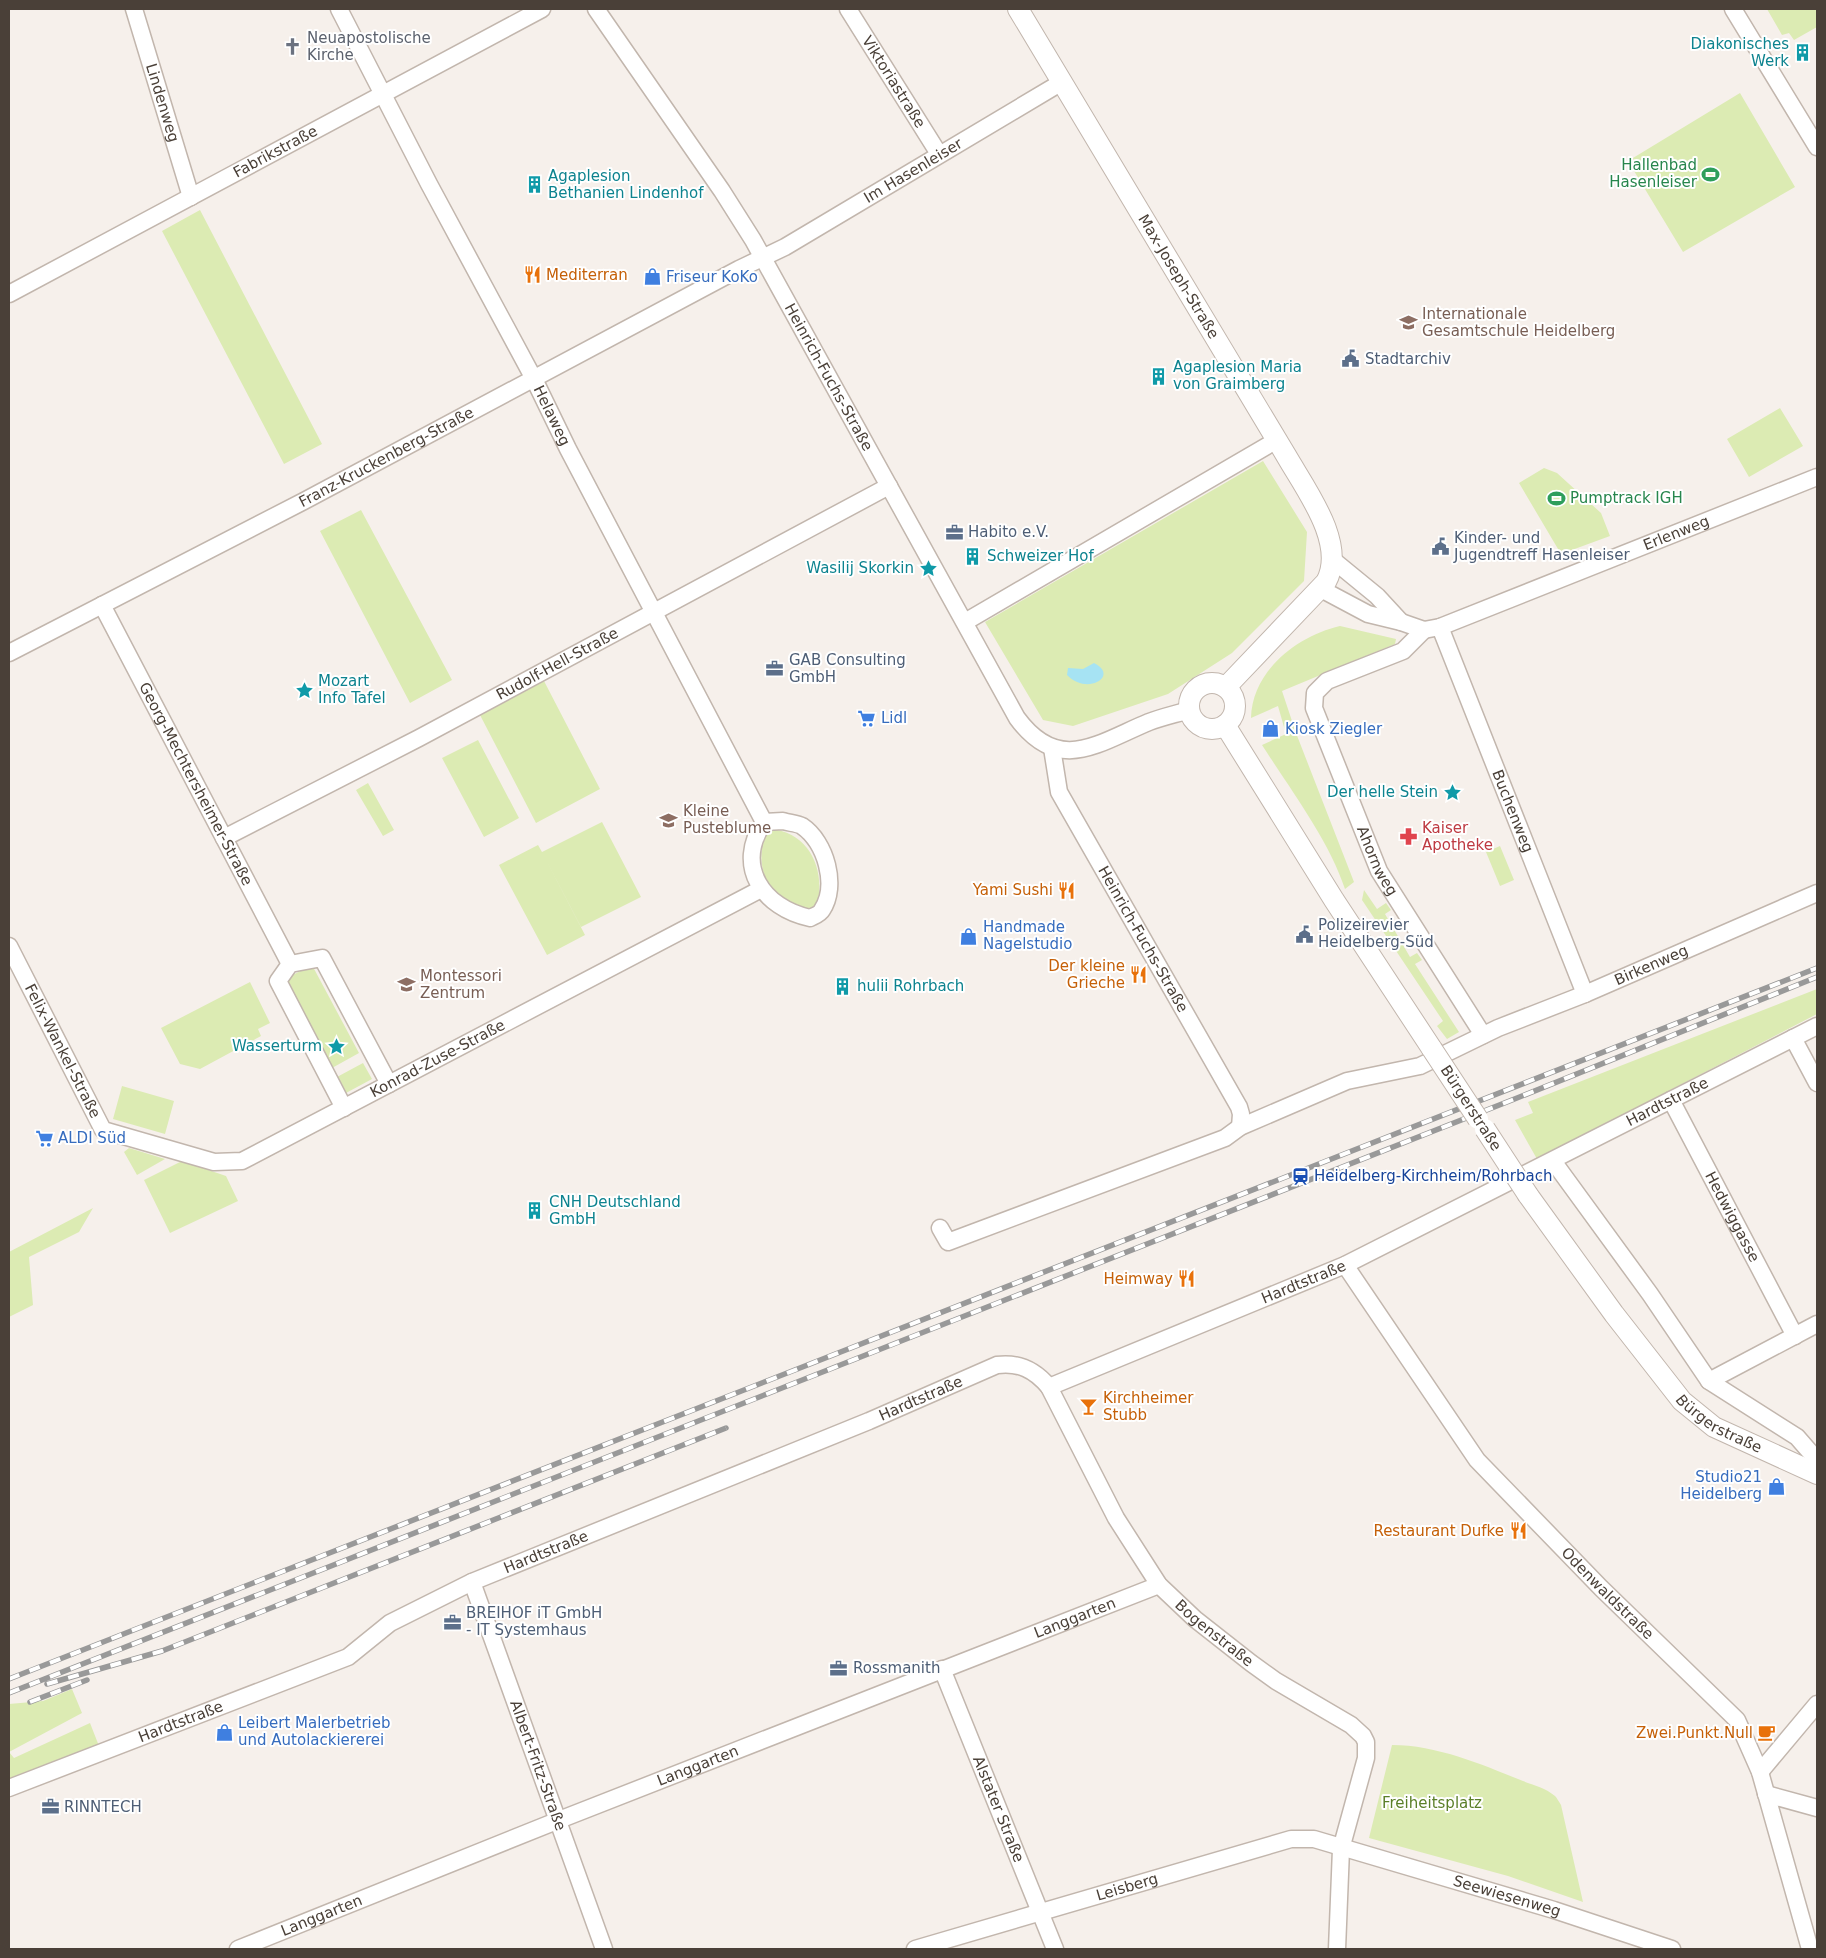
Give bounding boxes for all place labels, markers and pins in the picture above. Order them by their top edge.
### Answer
place label: Neuapostolische Kirche [307,29,431,64]
place label: Diakonisches Werk [1690,35,1789,70]
church icon: Neuapostolische Kirche [283,37,303,57]
building icon: Diakonisches Werk [1793,43,1813,63]
place label: Hallenbad Hasenleiser [1609,156,1698,191]
sports icon: Hallenbad Hasenleiser [1701,164,1721,184]
place label: Agaplesion Bethanien Lindenhof [548,167,704,202]
building icon: Agaplesion Bethanien Lindenhof [524,175,544,195]
restaurant icon: Mediterran [522,265,542,285]
place label: Mediterran [546,266,628,284]
shop icon: Friseur KoKo [642,267,662,287]
place label: Friseur KoKo [666,268,758,286]
place label: Internationale Gesamtschule Heidelberg [1422,305,1615,340]
school or university icon: Internationale Gesamtschule Heidelberg [1398,313,1418,333]
public building icon: Stadtarchiv [1341,349,1361,369]
place label: Stadtarchiv [1365,350,1451,368]
place label: Agaplesion Maria von Graimberg [1173,358,1302,393]
building icon: Agaplesion Maria von Graimberg [1149,366,1169,386]
sports icon: Pumptrack IGH [1546,488,1566,508]
place label: Pumptrack IGH [1570,489,1683,507]
office icon: Habito e.V. [944,522,964,542]
place label: Habito e.V. [968,523,1049,541]
place label: Kinder- und Jugendtreff Hasenleiser [1453,529,1630,564]
public building icon: Kinder- und Jugendtreff Hasenleiser [1430,537,1450,557]
building icon: Schweizer Hof [963,546,983,566]
place label: Schweizer Hof [987,547,1094,565]
place icon: Wasilij Skorkin [918,558,938,578]
place label: Wasilij Skorkin [806,559,914,577]
place label: GAB Consulting GmbH [789,651,906,686]
office icon: GAB Consulting GmbH [765,659,785,679]
place label: Mozart Info Tafel [318,672,386,707]
place icon: Mozart Info Tafel [294,680,314,700]
supermarket icon: Lidl [857,708,877,728]
place label: Lidl [881,709,907,727]
shop icon: Kiosk Ziegler [1261,719,1281,739]
place label: Kiosk Ziegler [1285,720,1383,738]
place icon: Der helle Stein [1442,782,1462,802]
place label: Der helle Stein [1327,783,1438,801]
place label: Kleine Pusteblume [683,802,771,837]
school or university icon: Kleine Pusteblume [659,810,679,830]
place label: Kaiser Apotheke [1422,819,1493,854]
pharmacy icon: Kaiser Apotheke [1398,827,1418,847]
restaurant icon: Yami Sushi [1057,880,1077,900]
place label: Yami Sushi [972,881,1053,899]
place label: Polizeirevier Heidelberg-Süd [1318,916,1434,951]
place label: Handmade Nagelstudio [983,918,1072,953]
public building icon: Polizeirevier Heidelberg-Süd [1294,924,1314,944]
shop icon: Handmade Nagelstudio [959,926,979,946]
place label: Der kleine Grieche [1048,957,1125,992]
restaurant icon: Der kleine Grieche [1129,965,1149,985]
place label: Montessori Zentrum [420,967,502,1002]
school or university icon: Montessori Zentrum [396,975,416,995]
building icon: hulii Rohrbach [833,976,853,996]
place label: hulii Rohrbach [857,977,964,995]
place icon: Wasserturm [326,1036,346,1056]
place label: Wasserturm [232,1037,322,1055]
supermarket icon: ALDI Süd [34,1128,54,1148]
place label: ALDI Süd [58,1129,126,1147]
station icon: Heidelberg-Kirchheim/Rohrbach [1290,1166,1310,1186]
place label: Heidelberg-Kirchheim/Rohrbach [1314,1167,1552,1185]
place label: CNH Deutschland GmbH [549,1193,681,1228]
building icon: CNH Deutschland GmbH [525,1201,545,1221]
restaurant icon: Heimway [1177,1269,1197,1289]
place label: Heimway [1103,1270,1173,1288]
place label: Kirchheimer Stubb [1103,1389,1194,1424]
bar icon: Kirchheimer Stubb [1079,1397,1099,1417]
place label: Studio21 Heidelberg [1680,1468,1762,1503]
shop icon: Studio21 Heidelberg [1766,1476,1786,1496]
restaurant icon: Restaurant Dufke [1508,1521,1528,1541]
place label: Restaurant Dufke [1373,1522,1504,1540]
place label: BREIHOF iT GmbH - IT Systemhaus [466,1604,602,1639]
office icon: BREIHOF iT GmbH - IT Systemhaus [442,1612,462,1632]
office icon: Rossmanith [829,1658,849,1678]
place label: Rossmanith [853,1659,940,1677]
place label: Leibert Malerbetrieb und Autolackiererei [238,1714,390,1749]
shop icon: Leibert Malerbetrieb und Autolackiererei [214,1722,234,1742]
cafe icon: Zwei.Punkt.Null [1757,1723,1777,1743]
place label: Zwei.Punkt.Null [1636,1724,1753,1742]
office icon: RINNTECH [40,1797,60,1817]
place label: RINNTECH [64,1798,142,1816]

